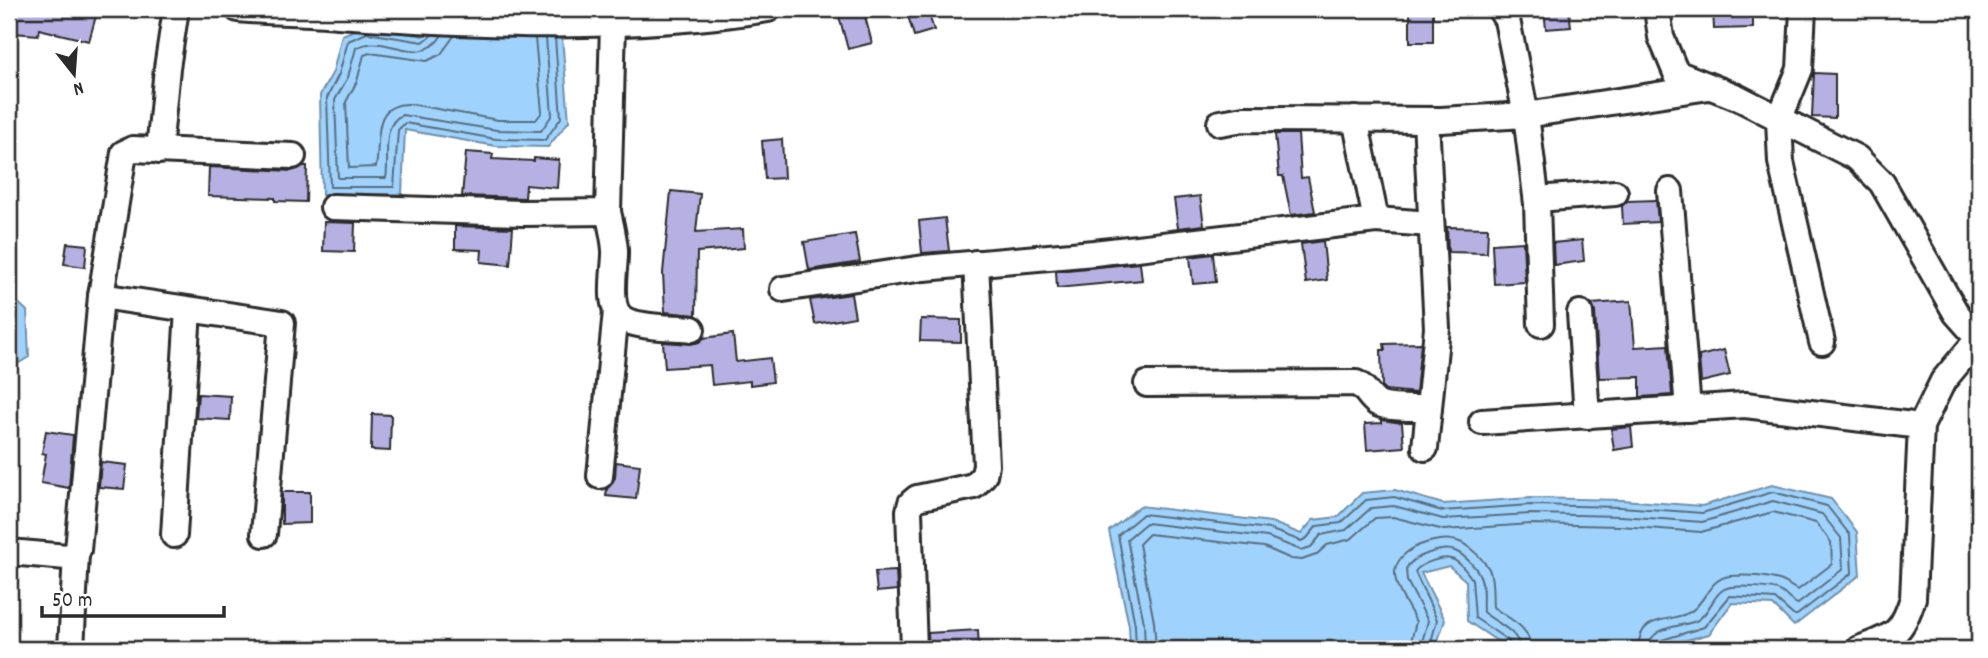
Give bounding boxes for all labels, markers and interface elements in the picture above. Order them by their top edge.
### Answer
north arrow [38,38,108,108]
text: N [70,73,86,101]
scale bar [42,574,224,618]
text: 50 m [52,587,92,617]

